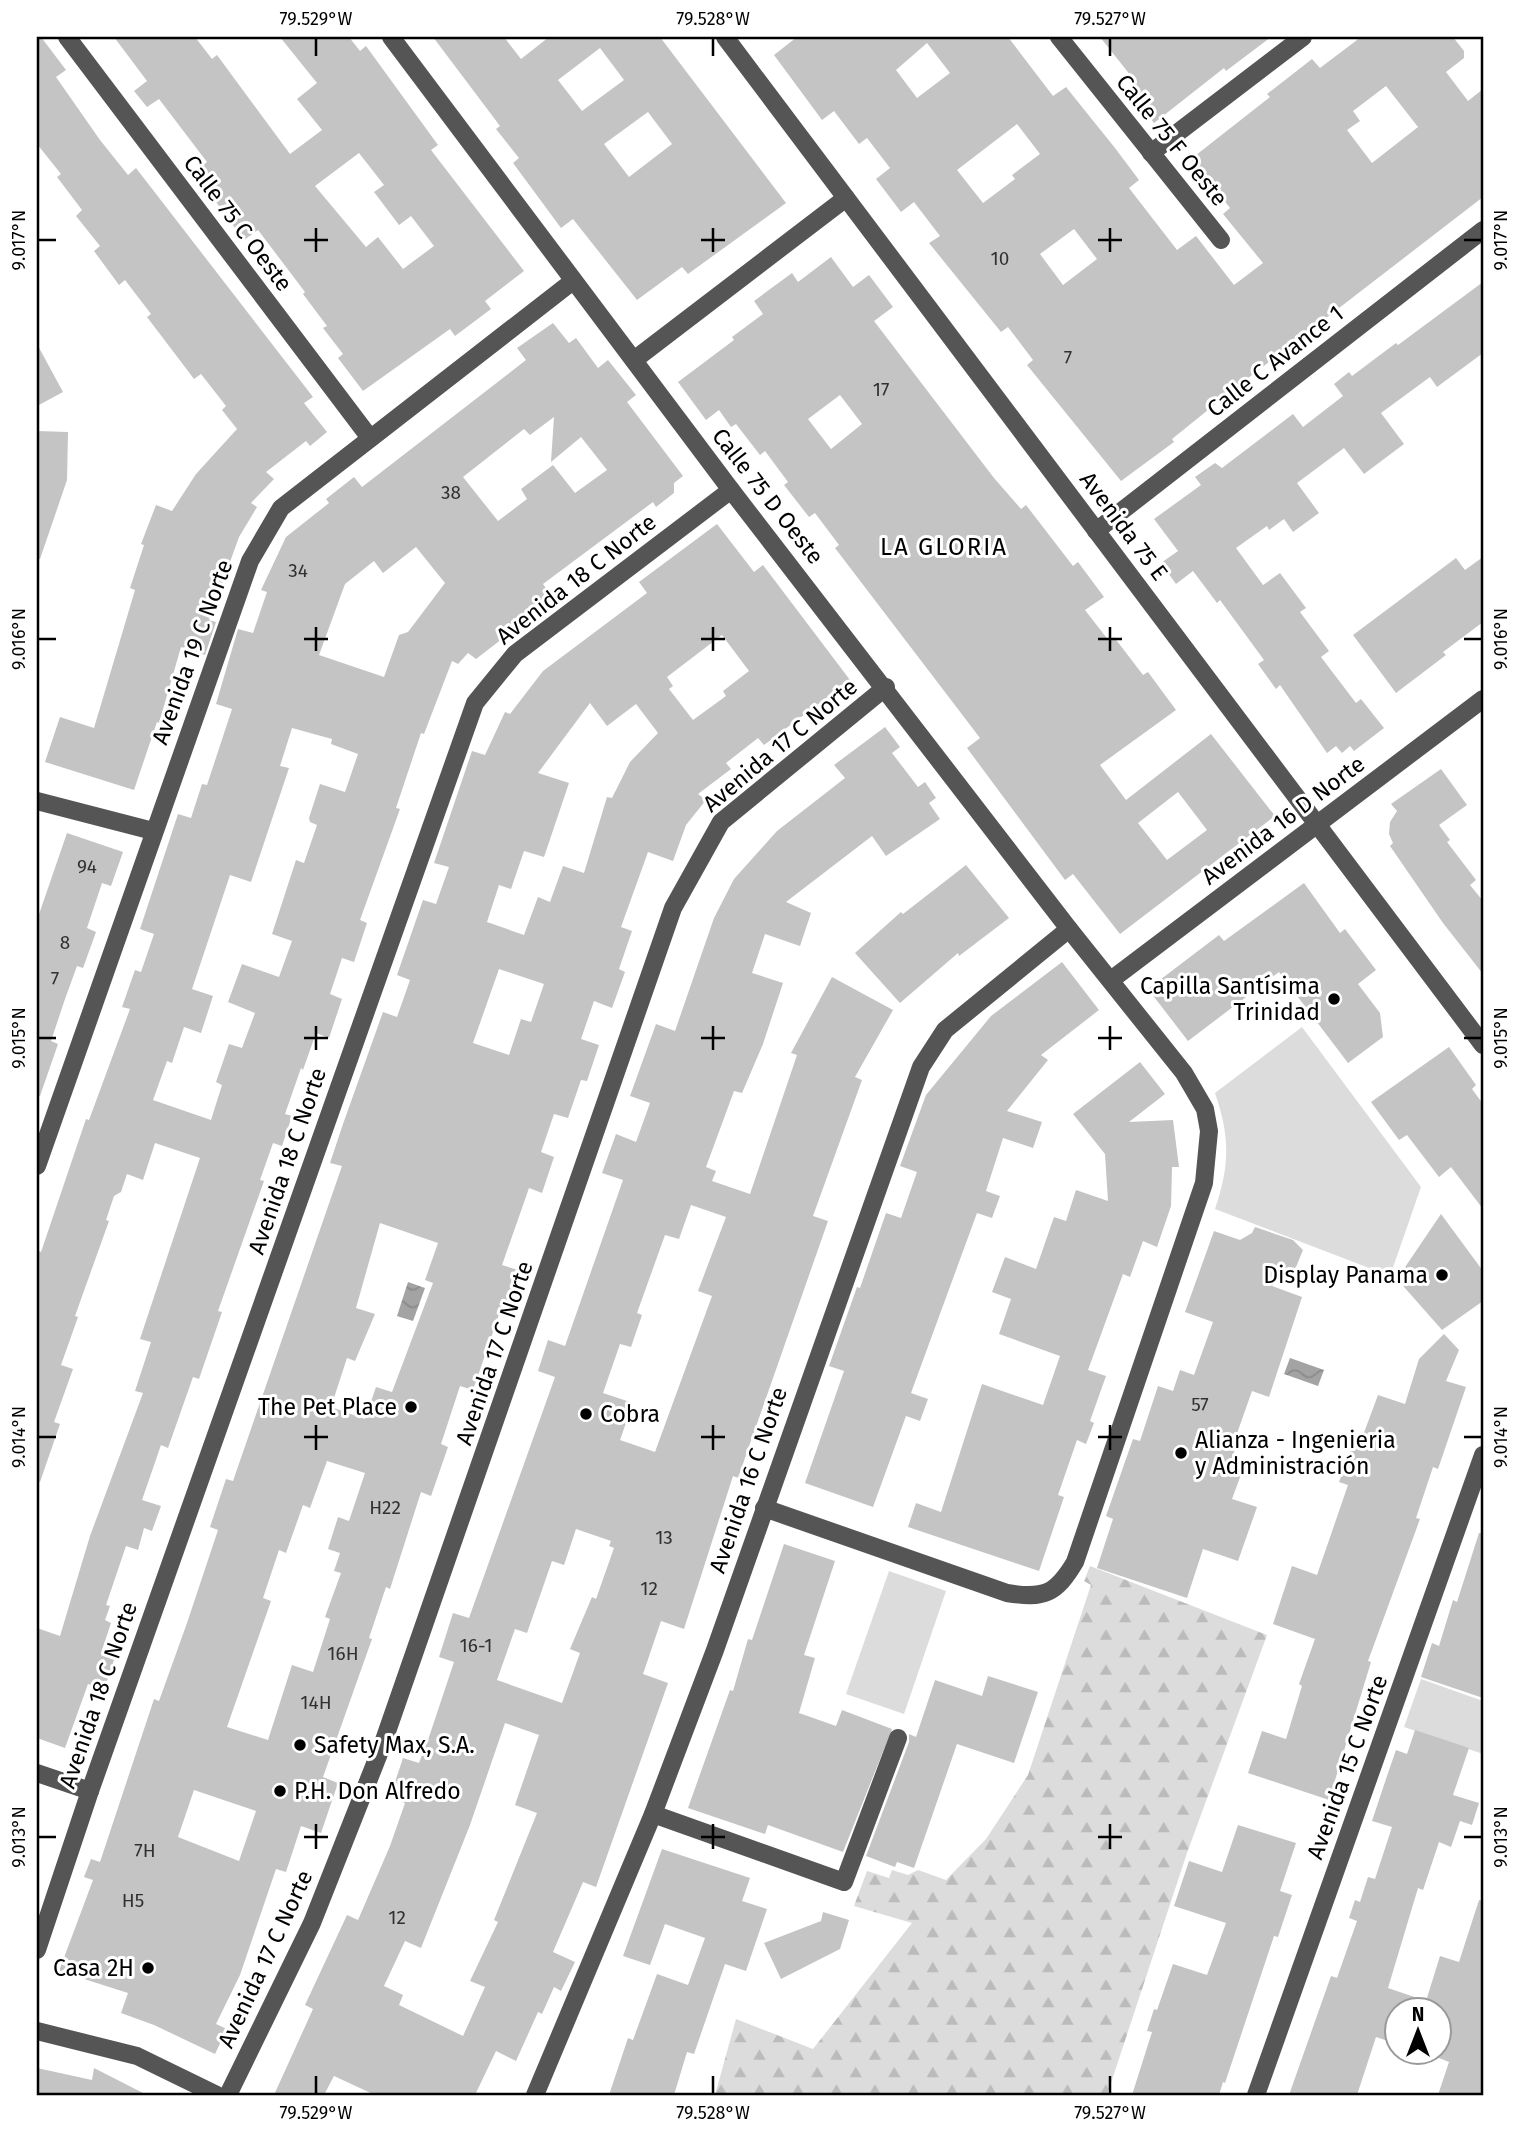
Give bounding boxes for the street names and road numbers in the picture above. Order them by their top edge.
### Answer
street label: Calle 75 F Oeste [1110,68,1234,212]
street label: Calle 75 C Oeste [178,149,298,297]
street label: Calle C Avance 1 [1201,299,1349,423]
street label: Calle 75 D Oeste [706,422,830,570]
street label: Avenida 75 E [1074,466,1174,586]
street label: Avenida 18 C Norte [490,508,662,650]
street label: Avenida 19 C Norte [146,556,238,748]
street label: Avenida 17 C Norte [697,672,863,818]
street label: Avenida 16 D Norte [1196,750,1370,890]
street label: Avenida 18 C Norte [242,1064,332,1258]
street label: Avenida 17 C Norte [449,1257,539,1449]
street label: Avenida 16 C Norte [703,1383,793,1577]
street label: Avenida 18 C Norte [53,1598,143,1792]
street label: Avenida 15 C Norte [1301,1671,1393,1863]
street label: Avenida 17 C Norte [212,1866,318,2052]

